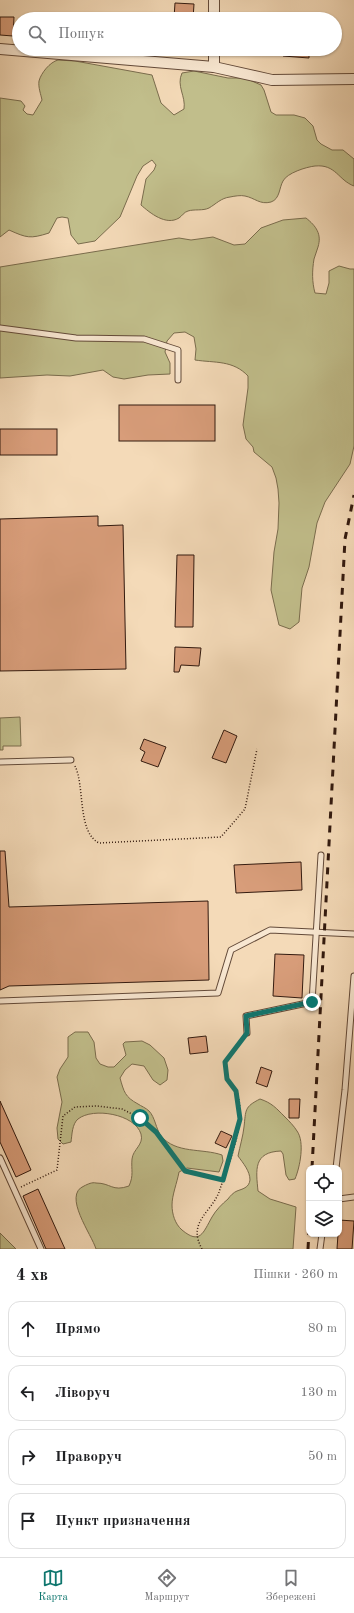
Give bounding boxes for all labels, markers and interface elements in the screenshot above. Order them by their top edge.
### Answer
search box [12,12,342,56]
icon: search [26,23,48,45]
text: Пошук [58,27,104,42]
route end [303,993,321,1011]
route start [131,1109,149,1127]
map controls [306,1165,342,1237]
button: locate [306,1165,342,1201]
button: layers [306,1201,342,1237]
text: 4 хв [16,1267,48,1284]
text: Пішки · 260 m [253,1268,338,1281]
icon: ahead [17,1318,39,1340]
text: Прямо [55,1322,101,1337]
text: 80 m [308,1322,337,1335]
icon: left [17,1382,39,1404]
text: Ліворуч [55,1386,110,1401]
text: 130 m [300,1386,337,1399]
icon: right [17,1446,39,1468]
text: Праворуч [55,1450,122,1465]
text: 50 m [308,1450,337,1463]
icon: arrive [17,1510,39,1532]
text: Пункт призначення [55,1514,191,1529]
tab: Карта [38,1567,68,1605]
tab: Маршрут [144,1567,189,1605]
tab: Збережені [266,1567,316,1605]

